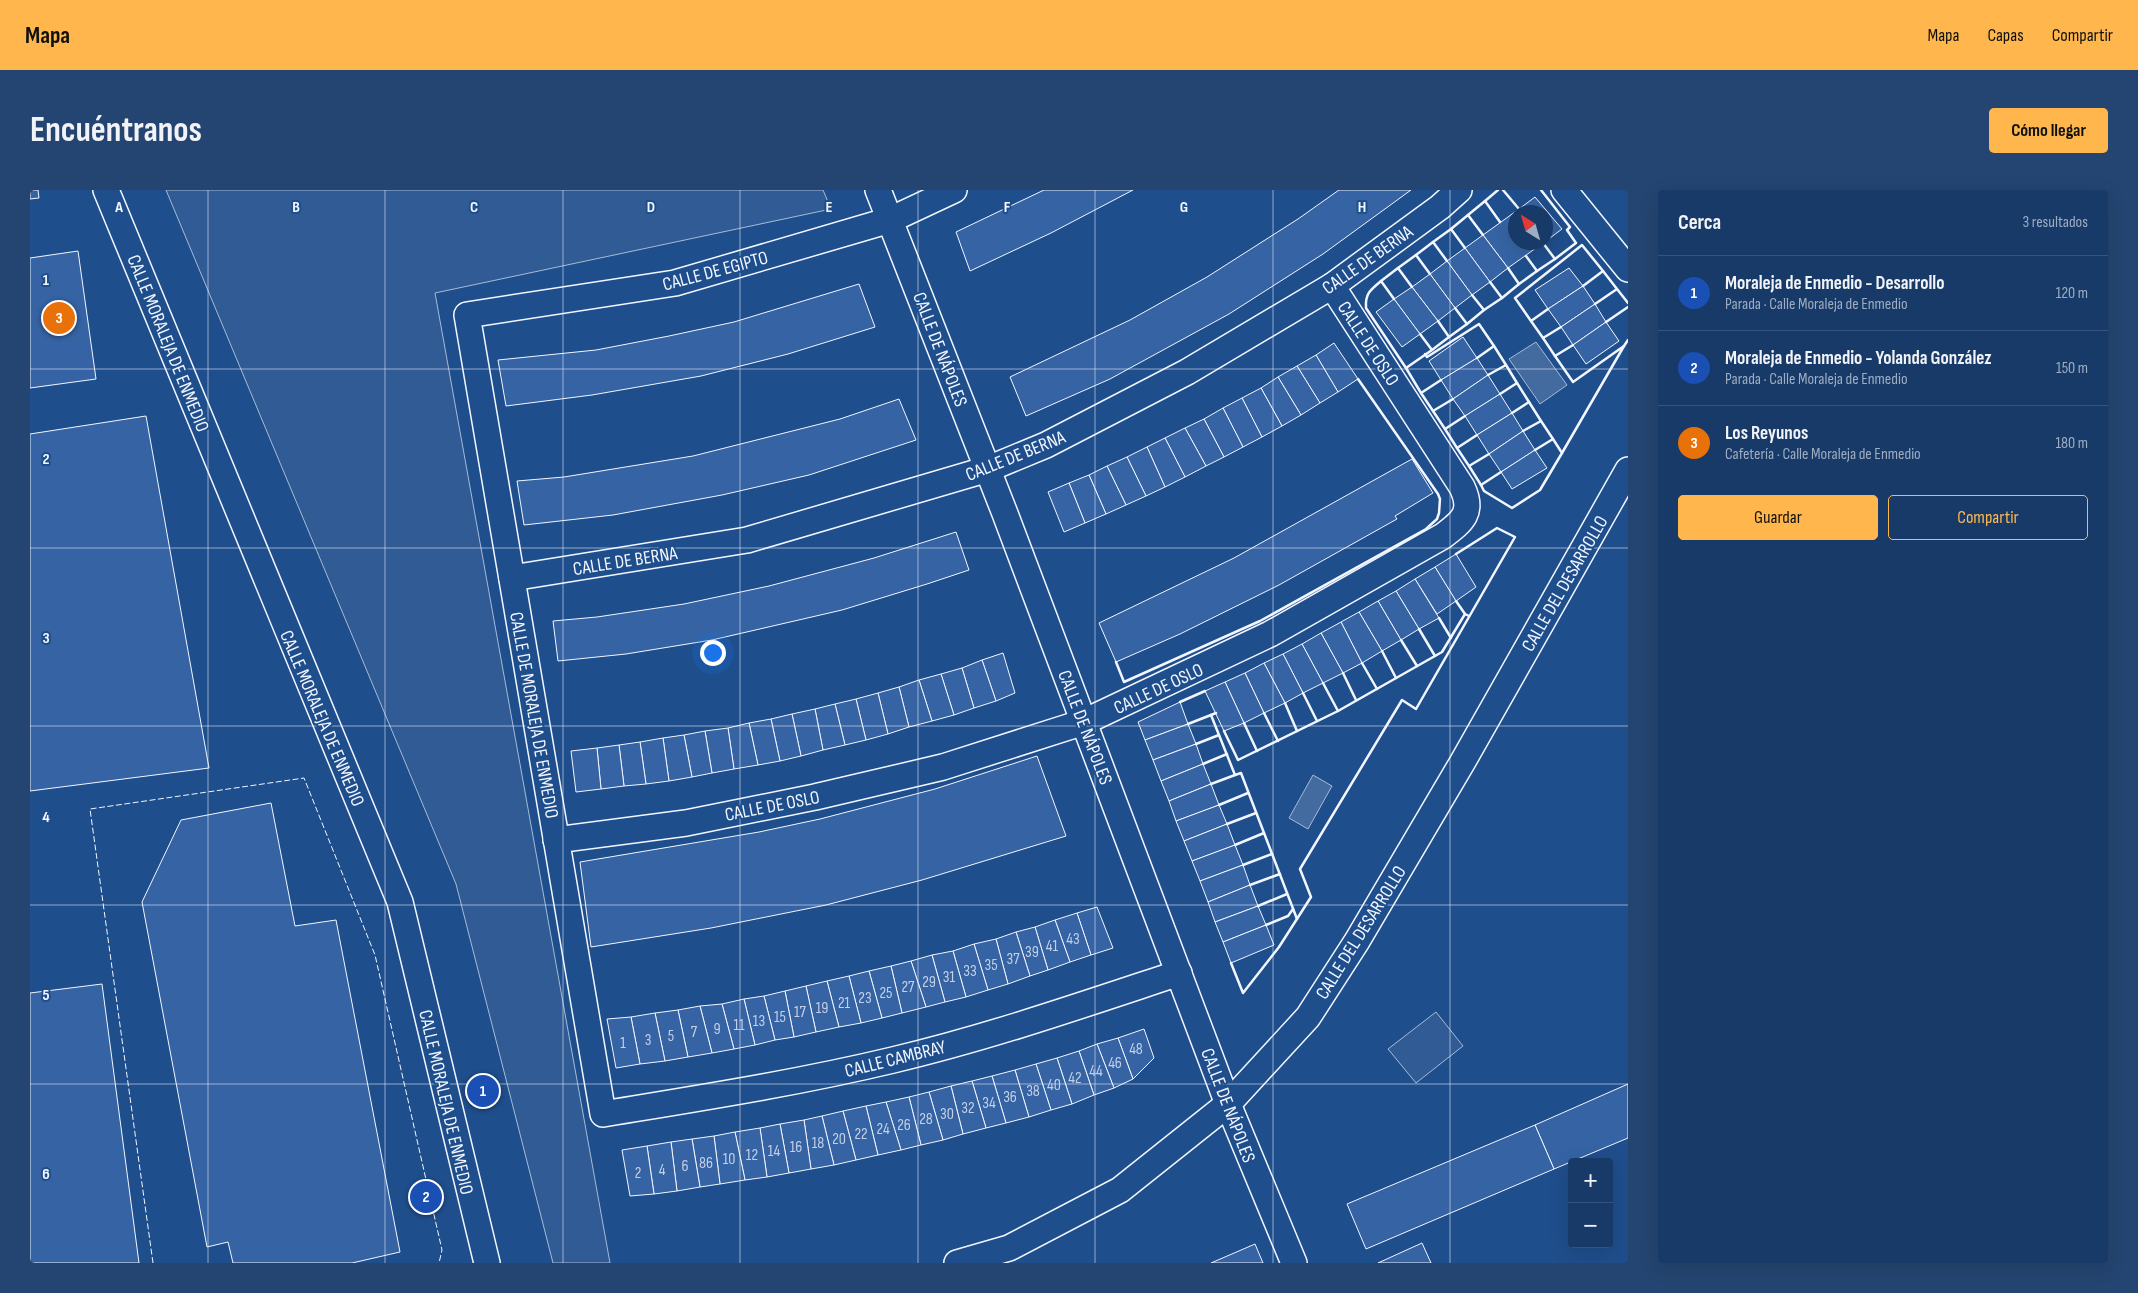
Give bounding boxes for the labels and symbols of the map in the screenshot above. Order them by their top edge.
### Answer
text: A [114,198,123,217]
text: B [292,198,300,217]
text: C [470,198,478,217]
text: D [647,198,655,217]
text: E [826,198,833,217]
text: F [1004,198,1011,217]
text: G [1180,198,1188,217]
text: H [1358,198,1366,217]
north arrow [1508,205,1553,250]
street label: CALLE DE BERNA [1318,220,1418,300]
street label: CALLE DE EGIPTO [660,246,771,297]
street label: CALLE MORALEJA DE ENMEDIO [122,252,214,435]
text: 1 [43,271,50,290]
street label: CALLE DE NÁPOLES [907,289,972,410]
street label: CALLE DE OSLO [1332,297,1404,390]
pin: 3 [43,299,75,337]
street label: CALLE DE BERNA [962,426,1070,487]
text: 2 [42,450,50,469]
street label: CALLE DEL DESARROLLO [1517,512,1613,656]
street label: CALLE DE BERNA [571,542,680,581]
street label: CALLE DE MORALEJA DE ENMEDIO [504,610,563,820]
street label: CALLE MORALEJA DE ENMEDIO [274,627,369,810]
text: 3 [42,629,50,648]
your location [700,640,726,666]
street label: CALLE DE OSLO [1110,659,1207,720]
street label: CALLE DE NÁPOLES [1052,667,1117,788]
street label: CALLE DE OSLO [723,786,822,827]
text: 4 [42,808,50,827]
street label: CALLE DEL DESARROLLO [1311,862,1412,1004]
house number: 43 [1066,930,1080,949]
house number: 41 [1046,937,1059,956]
house number: 39 [1025,943,1039,962]
house number: 37 [1006,950,1020,969]
house number: 35 [984,956,998,975]
house number: 33 [963,962,977,981]
house number: 31 [943,968,956,987]
house number: 29 [922,973,936,992]
house number: 27 [901,978,915,997]
house number: 25 [879,984,893,1003]
text: 5 [42,986,50,1005]
house number: 23 [858,989,872,1008]
house number: 21 [838,994,851,1013]
house number: 19 [816,999,828,1018]
house number: 17 [794,1003,807,1022]
street label: CALLE MORALEJA DE ENMEDIO [413,1008,478,1197]
house number: 15 [774,1008,786,1027]
house number: 13 [753,1012,765,1031]
house number: 11 [733,1016,745,1035]
house number: 9 [713,1020,721,1039]
house number: 7 [691,1023,698,1042]
house number: 5 [668,1027,674,1046]
house number: 3 [645,1031,651,1050]
house number: 1 [620,1034,626,1053]
street label: CALLE CAMBRAY [842,1036,948,1083]
house number: 48 [1129,1040,1143,1059]
street label: CALLE DE NÁPOLES [1195,1045,1260,1166]
house number: 46 [1108,1054,1122,1073]
house number: 44 [1089,1062,1103,1081]
house number: 42 [1068,1069,1082,1088]
pin: 1 [467,1072,499,1110]
house number: 40 [1047,1076,1061,1095]
house number: 38 [1026,1082,1040,1101]
house number: 36 [1003,1088,1017,1107]
house number: 34 [982,1094,996,1113]
house number: 32 [961,1099,975,1118]
house number: 30 [940,1105,954,1124]
house number: 28 [919,1110,933,1129]
house number: 26 [897,1116,911,1135]
house number: 24 [876,1120,890,1139]
house number: 22 [854,1125,868,1144]
house number: 20 [832,1130,846,1149]
house number: 18 [812,1134,824,1153]
house number: 16 [790,1138,802,1157]
house number: 14 [768,1142,780,1161]
house number: 12 [746,1146,758,1165]
house number: 10 [723,1150,735,1169]
house number: 86 [699,1154,713,1173]
house number: 6 [681,1157,689,1176]
house number: 4 [659,1161,666,1180]
house number: 2 [635,1164,641,1183]
text: 6 [42,1165,50,1184]
pin: 2 [410,1178,442,1216]

